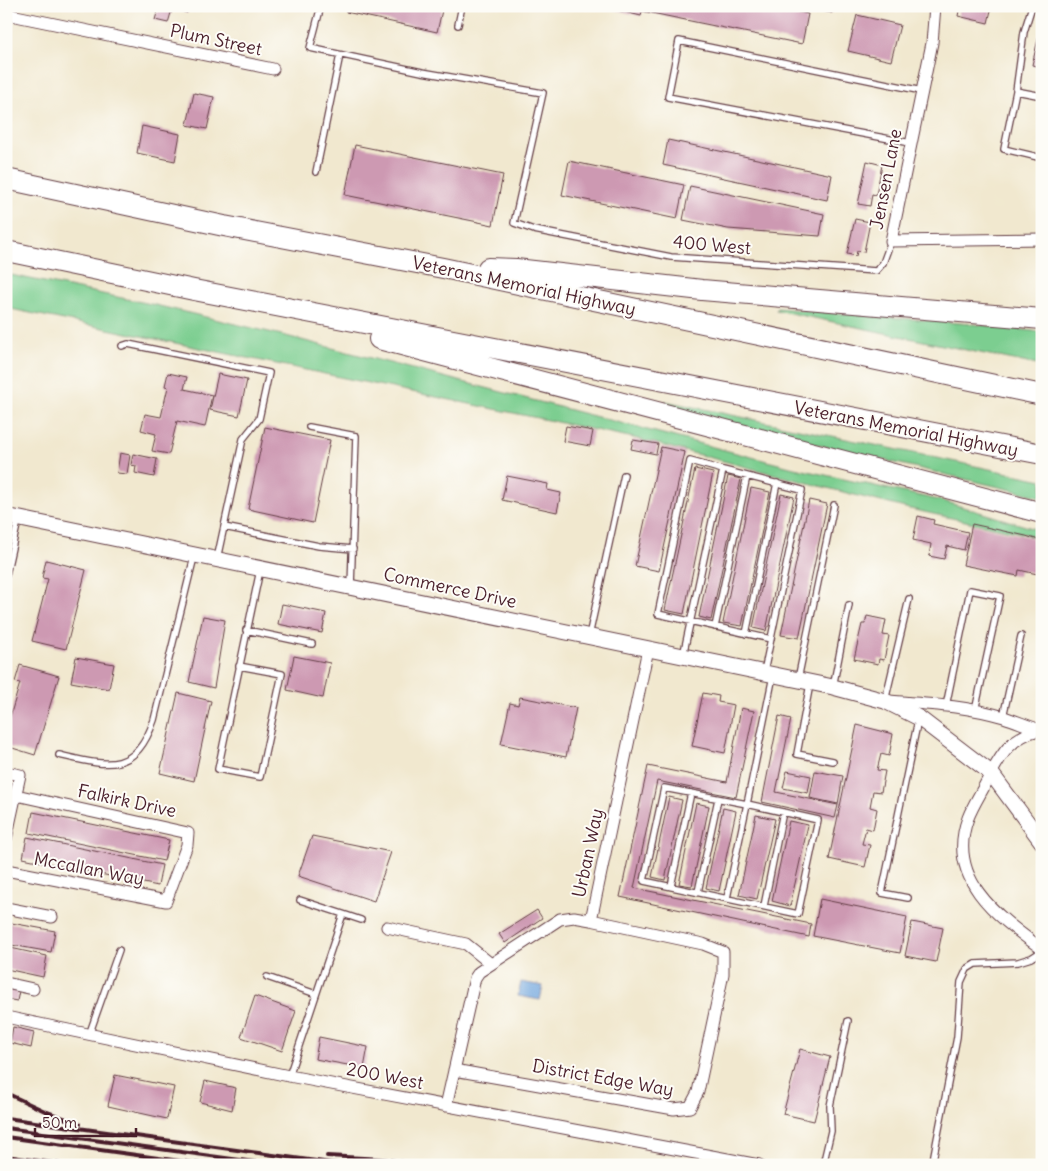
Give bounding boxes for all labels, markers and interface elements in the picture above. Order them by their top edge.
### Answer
street label: Plum Street [168,19,264,60]
street label: Jensen Lane [864,127,907,231]
street label: 400 West [672,230,752,259]
street label: Veterans Memorial Highway [410,251,638,320]
street label: Veterans Memorial Highway [792,395,1020,462]
street label: Commerce Drive [381,562,519,613]
street label: Falkirk Drive [76,779,179,822]
street label: Urban Way [567,806,608,900]
street label: Mccallan Way [32,847,146,890]
street label: District Edge Way [531,1054,676,1101]
street label: 200 West [345,1057,425,1094]
scale bar [35,1106,136,1138]
text: 50 m [42,1113,77,1132]

